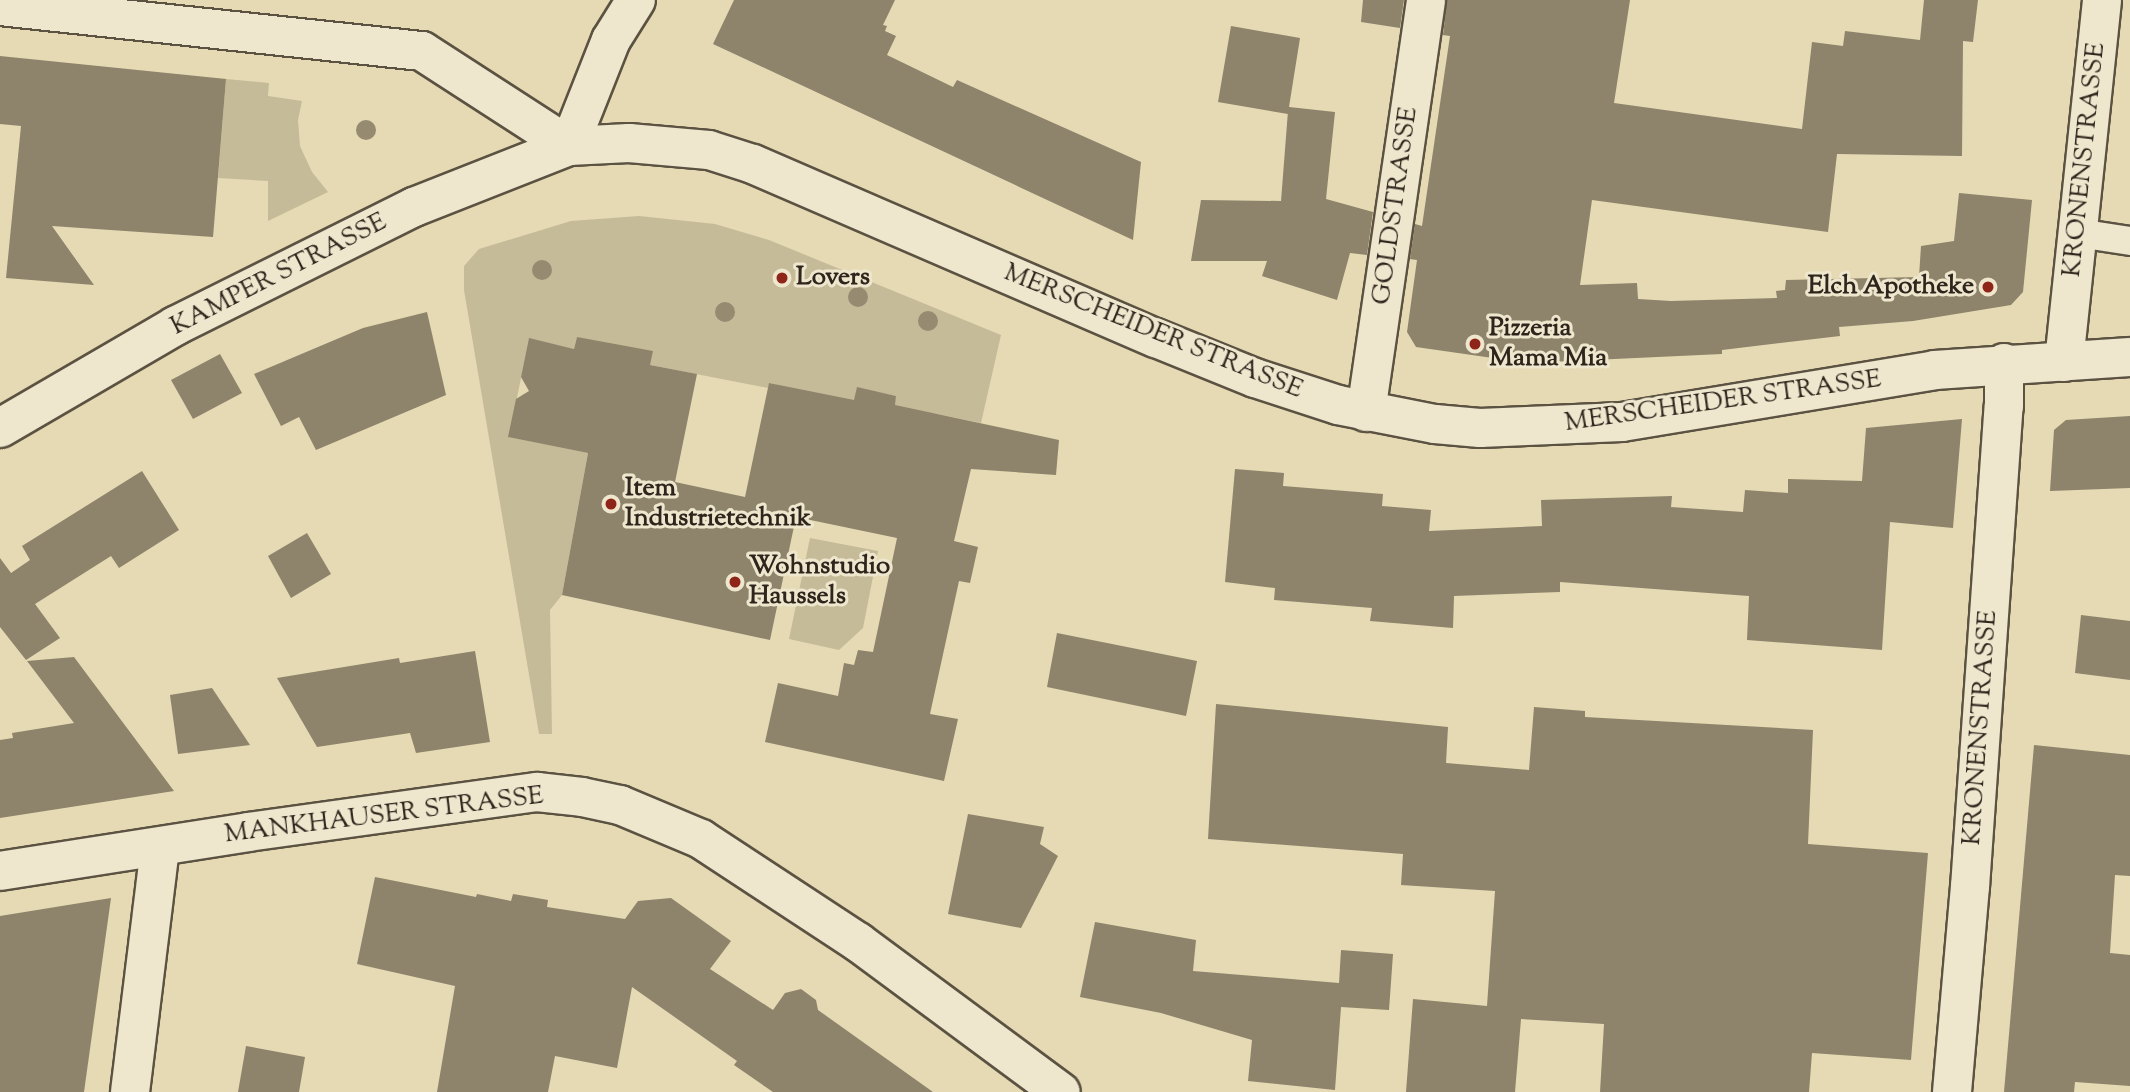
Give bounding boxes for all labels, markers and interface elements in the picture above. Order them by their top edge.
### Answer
street label: KRONENSTRASSE [2057,41,2113,279]
street label: GOLDSTRASSE [1367,105,1425,307]
street label: KAMPER STRASSE [166,207,392,343]
street label: MERSCHEIDER STRASSE [999,258,1307,406]
place label: Lovers [796,262,870,294]
marker: Lovers [774,270,790,286]
place label: Elch Apotheke [1808,271,1974,303]
marker: Elch Apotheke [1980,279,1996,295]
place label: Pizzeria Mama Mia [1489,313,1607,374]
marker: Pizzeria Mama Mia [1467,336,1483,352]
street label: MERSCHEIDER STRASSE [1563,364,1883,440]
place label: Item Industrietechnik [625,473,811,534]
marker: Item Industrietechnik [603,496,619,512]
place label: Wohnstudio Haussels [749,551,890,612]
marker: Wohnstudio Haussels [727,574,743,590]
street label: KRONENSTRASSE [1957,609,2005,847]
street label: MANKHAUSER STRASSE [223,781,545,851]

